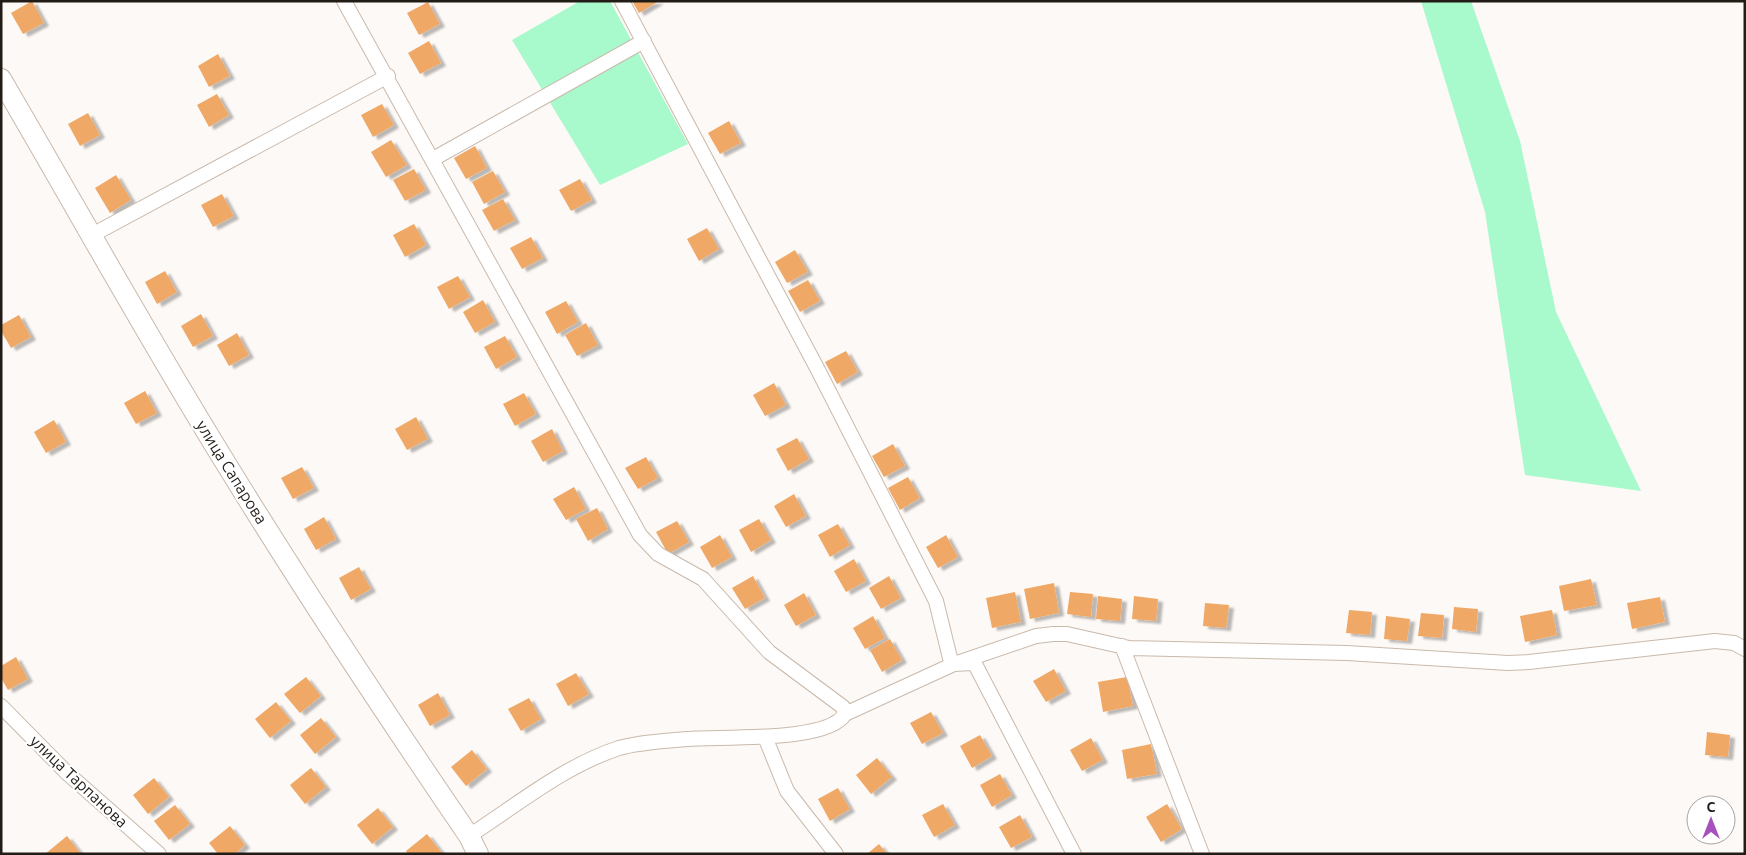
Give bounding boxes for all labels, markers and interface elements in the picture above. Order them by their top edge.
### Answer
street label: улица Сапарова [193,417,271,527]
street label: улица Тарпанова [27,731,131,831]
north arrow [1686,795,1736,845]
text: С [1707,799,1716,815]

